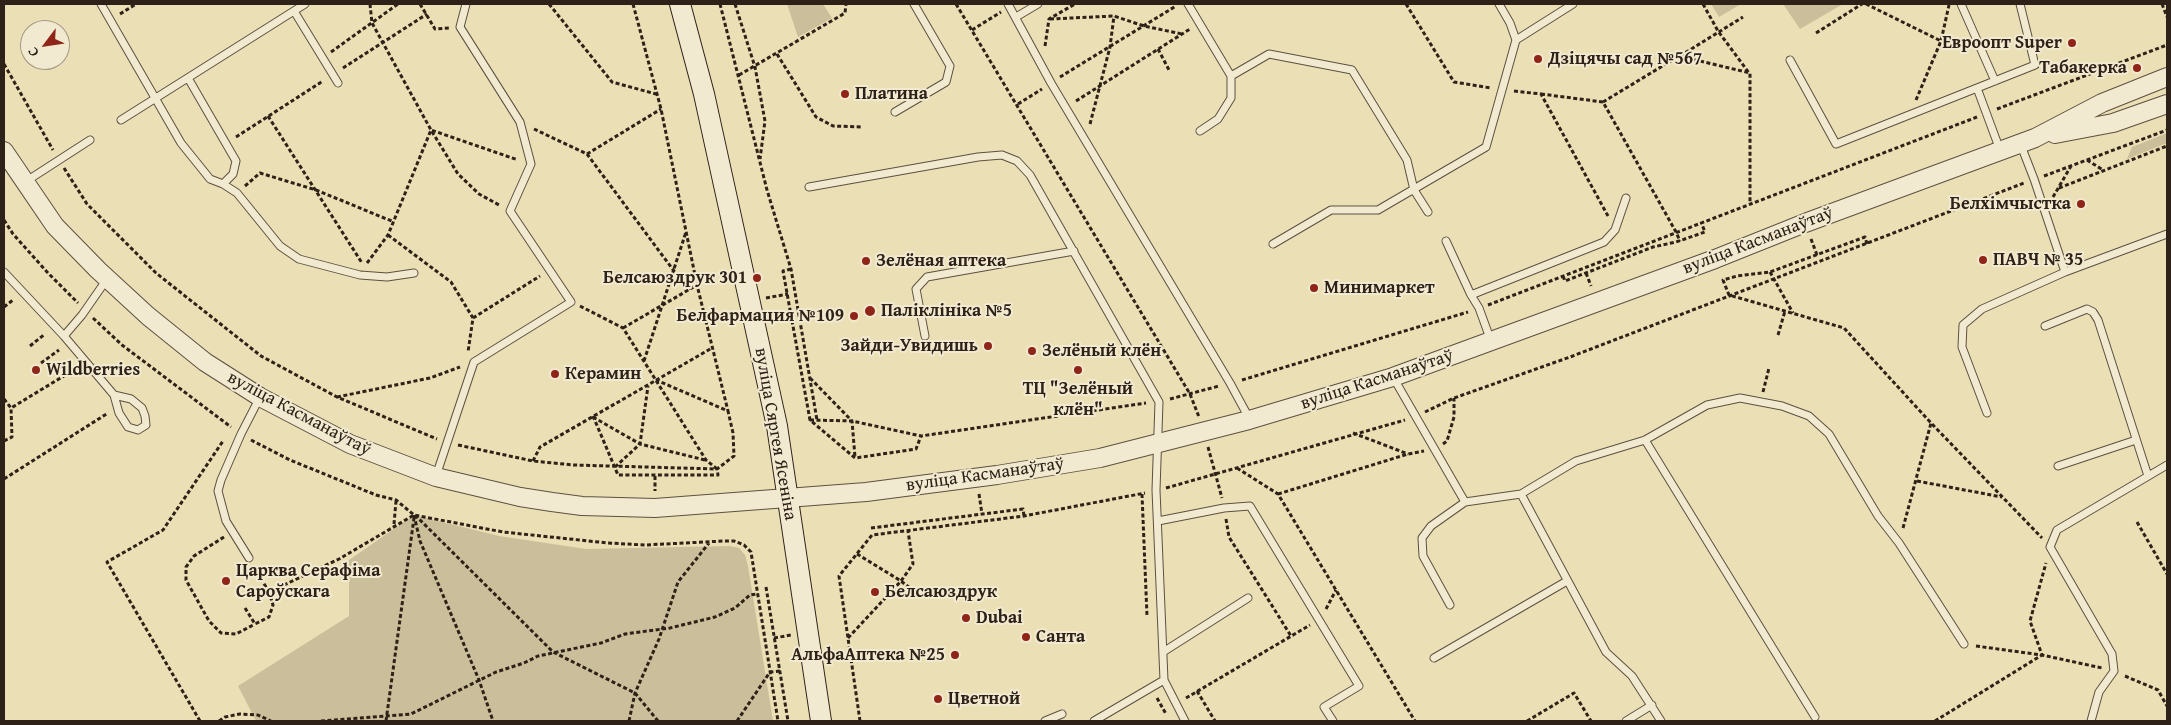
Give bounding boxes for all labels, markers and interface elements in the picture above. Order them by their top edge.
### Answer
north arrow [20,20,70,70]
place label: Евроопт Super [1942,32,2062,54]
marker: Евроопт Super [2066,37,2078,49]
text: С [22,44,44,61]
place label: Дзіцячы сад №567 [1548,48,1702,70]
marker: Дзіцячы сад №567 [1532,53,1544,65]
place label: Табакерка [2039,57,2127,79]
marker: Табакерка [2131,62,2143,74]
place label: Платина [855,83,928,105]
marker: Платина [839,88,851,100]
place label: Белхімчыстка [1950,193,2071,215]
marker: Белхімчыстка [2075,198,2087,210]
street label: вуліца Касманаўтаў [1680,202,1836,280]
place label: ПАВЧ № 35 [1993,249,2083,271]
place label: Зелёная аптека [876,250,1006,272]
marker: ПАВЧ № 35 [1977,254,1989,266]
marker: Зелёная аптека [860,255,872,267]
place label: Белсаюздрук 301 [603,267,747,289]
marker: Белсаюздрук 301 [751,272,763,284]
place label: Минимаркет [1324,277,1435,299]
marker: Минимаркет [1308,282,1320,294]
place label: Паліклініка №5 [881,300,1012,322]
marker: Паліклініка №5 [863,304,877,318]
place label: Белфармация №109 [677,305,844,327]
marker: Белфармация №109 [848,310,860,322]
place label: Зайди-Увидишь [840,335,978,357]
marker: Зайди-Увидишь [982,340,994,352]
place label: Зелёный клён [1042,340,1161,362]
marker: Зелёный клён [1026,345,1038,357]
street label: вуліца Касманаўтаў [1298,345,1456,415]
street label: вуліца Сяргея Ясеніна [749,346,801,522]
place label: Wildberries [46,359,140,381]
place label: Керамин [565,363,641,385]
marker: Wildberries [30,364,42,376]
marker: ТЦ "Зелёный клён" [1072,364,1084,376]
street label: вуліца Касманаўтаў [224,367,374,461]
marker: Керамин [549,368,561,380]
place label: ТЦ "Зелёный клён" [1023,378,1133,420]
street label: вуліца Касманаўтаў [905,453,1065,497]
place label: Царква Серафіма Сароўскага [236,560,380,602]
marker: Царква Серафіма Сароўскага [220,575,232,587]
place label: Белсаюздрук [885,581,997,603]
marker: Белсаюздрук [869,586,881,598]
place label: Dubai [976,607,1023,629]
marker: Dubai [960,612,972,624]
place label: Санта [1036,626,1085,648]
marker: Санта [1020,631,1032,643]
place label: АльфаАптека №25 [791,644,945,666]
marker: АльфаАптека №25 [949,649,961,661]
place label: Цветной [948,688,1020,710]
marker: Цветной [932,693,944,705]

